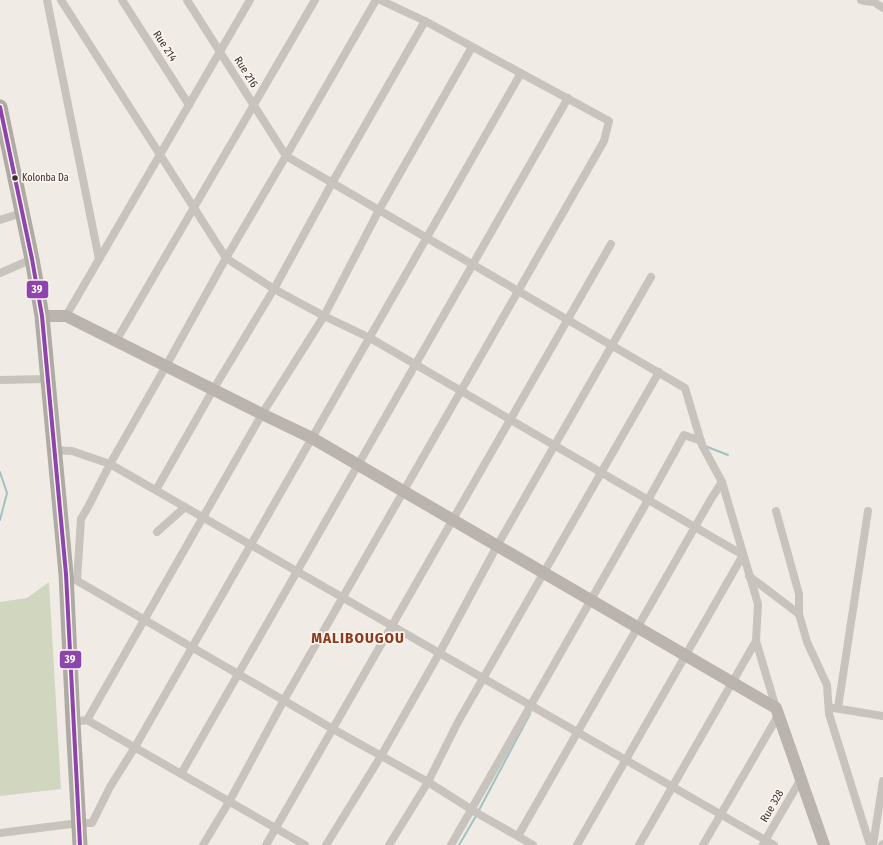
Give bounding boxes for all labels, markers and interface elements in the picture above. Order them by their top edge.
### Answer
street label: Rue 214 [150,28,180,64]
street label: Rue 216 [231,54,261,90]
place label: Kolonba Da [22,172,69,184]
marker: Kolonba Da [10,173,20,183]
line badge: 39 [26,280,49,299]
text: 39 [31,283,43,296]
district label: MALIBOUGOU [311,629,405,647]
line badge: 39 [59,650,82,669]
text: 39 [64,653,76,666]
street label: Rue 328 [758,787,787,824]

